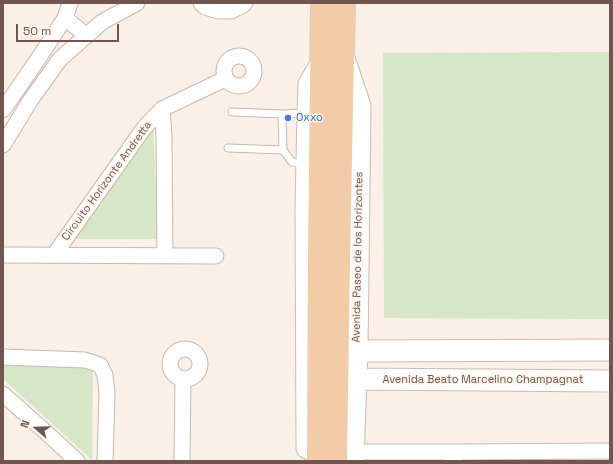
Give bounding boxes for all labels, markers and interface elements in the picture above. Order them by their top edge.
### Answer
scale bar [18,16,121,42]
text: 50 m [23,23,51,39]
place label: Oxxo [296,111,323,125]
marker: Oxxo [283,113,293,123]
street label: Circuito Horizonte Andretta [59,119,155,243]
street label: Avenida Paseo de los Horizontes [350,171,366,343]
street label: Avenida Beato Marcelino Champagnat [382,373,584,387]
north arrow [16,408,56,448]
text: N [17,418,33,430]

